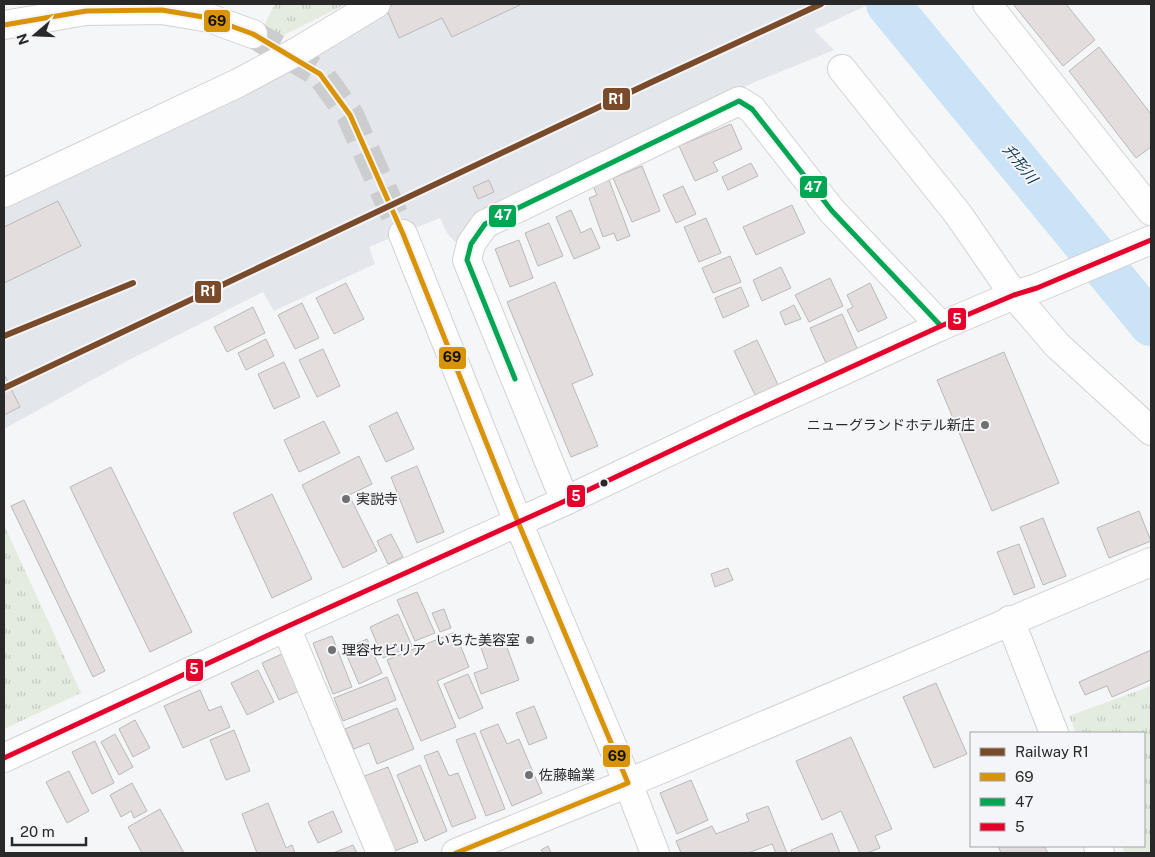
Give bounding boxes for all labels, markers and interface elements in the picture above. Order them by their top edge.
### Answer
line badge: 69 [203,9,231,33]
north arrow [10,10,60,60]
text: 69 [208,13,226,29]
text: N [13,31,32,47]
line badge: R1 [602,87,631,111]
text: R1 [608,91,624,107]
water label: 升形川 [1000,141,1042,188]
line badge: 47 [799,175,828,199]
text: 47 [804,179,822,195]
line badge: 47 [488,204,517,228]
text: 47 [494,207,512,223]
line badge: R1 [194,280,222,304]
text: R1 [200,283,216,299]
line badge: 5 [947,307,967,331]
text: 5 [952,311,962,327]
line badge: 69 [438,346,467,370]
text: 69 [443,349,461,365]
place label: ニューグランドホテル新庄 [807,417,975,433]
marker: ニューグランドホテル新庄 [979,419,991,431]
unlabelled marker [599,478,609,488]
line badge: 5 [566,484,586,508]
text: 5 [571,488,581,504]
place label: 実説寺 [356,491,398,507]
marker: 実説寺 [340,493,352,505]
place label: いちた美容室 [436,632,520,648]
marker: いちた美容室 [524,634,536,646]
place label: 理容セビリア [342,642,426,658]
marker: 理容セビリア [326,644,338,656]
line badge: 5 [185,658,204,682]
text: 5 [189,661,199,677]
legend [970,732,1145,847]
text: Railway R1 [1015,743,1089,760]
line badge: 69 [602,744,631,768]
text: 69 [608,748,626,764]
place label: 佐藤輪業 [539,767,595,783]
text: 69 [1015,768,1034,785]
marker: 佐藤輪業 [523,769,535,781]
text: 47 [1015,793,1033,810]
scale bar [12,814,86,846]
text: 5 [1015,818,1025,835]
text: 20 m [20,823,55,840]

